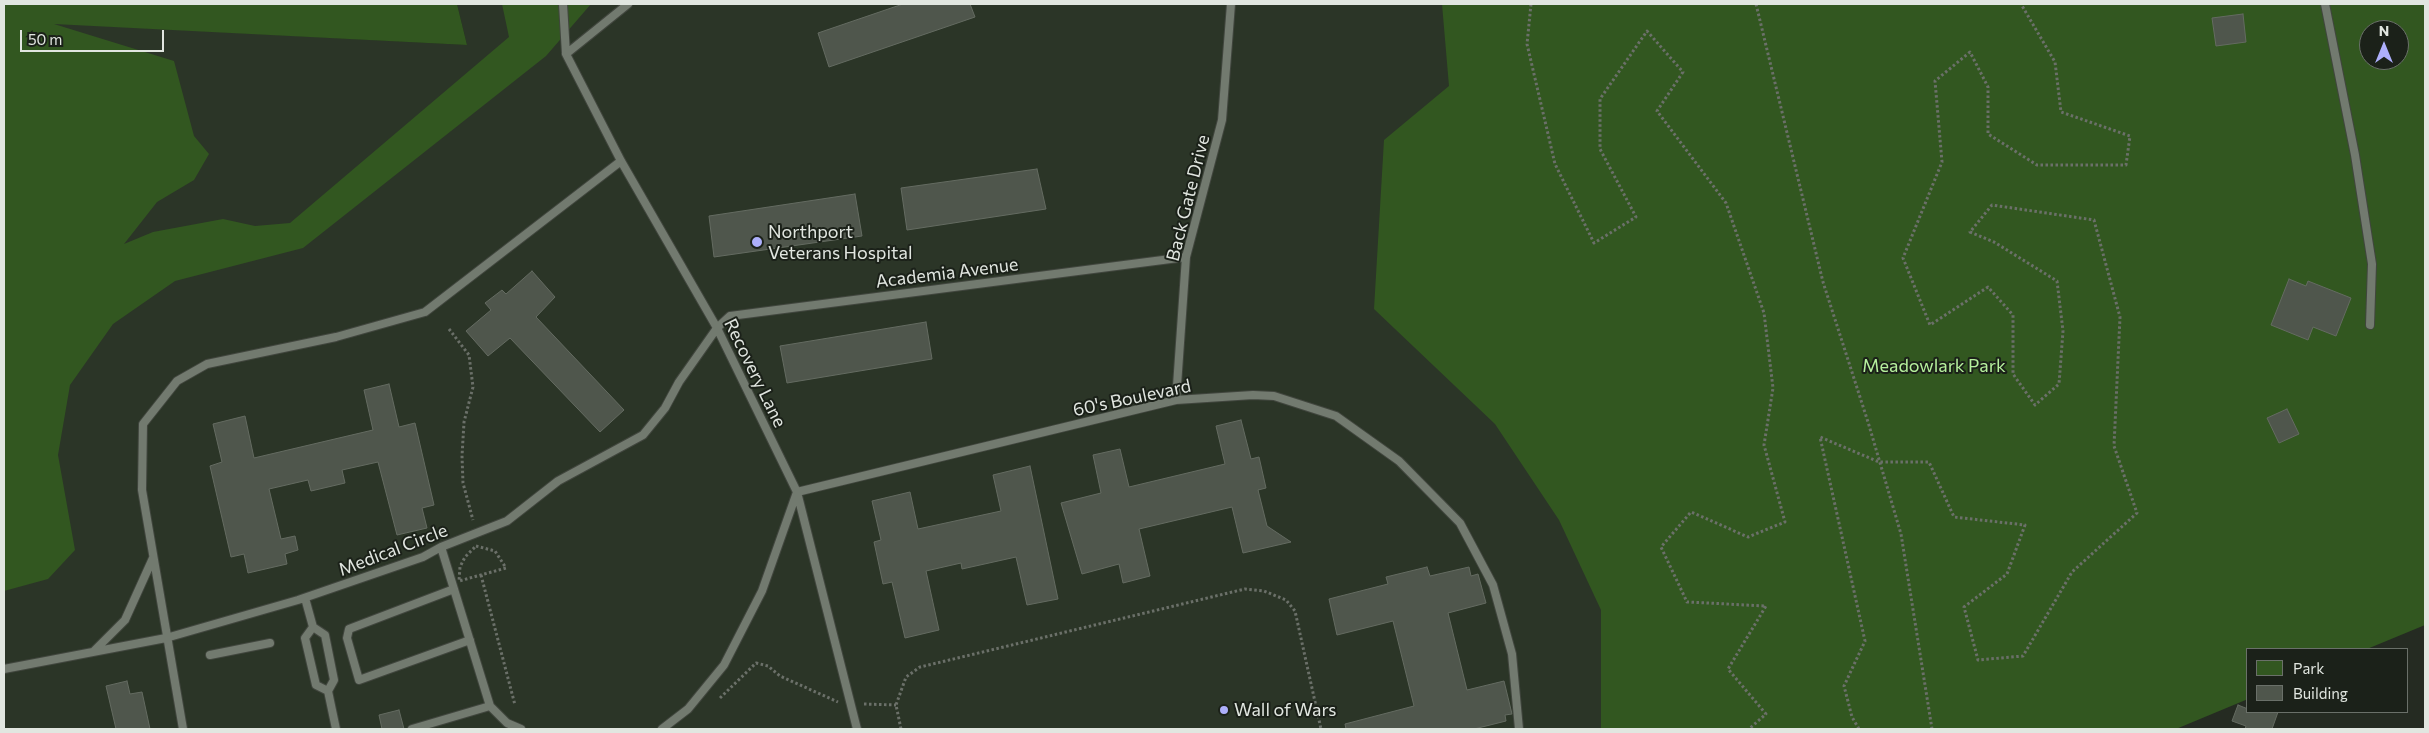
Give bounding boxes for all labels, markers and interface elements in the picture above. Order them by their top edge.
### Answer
scale bar [22,20,166,52]
north arrow [2359,20,2409,70]
text: N [2379,22,2389,39]
text: 50 m [28,30,62,48]
street label: Back Gate Drive [1162,133,1214,263]
place label: Northport Veterans Hospital [768,221,912,264]
marker: Northport Veterans Hospital [750,235,764,249]
street label: Academia Avenue [875,254,1019,292]
street label: Recovery Lane [719,315,791,431]
park label: Meadowlark Park [1862,355,2006,377]
street label: 60's Boulevard [1071,375,1193,421]
street label: Medical Circle [336,519,450,581]
legend [2246,648,2409,713]
text: Park [2293,659,2324,677]
text: Building [2293,684,2348,702]
place label: Wall of Wars [1234,699,1336,721]
marker: Wall of Wars [1218,704,1230,716]

